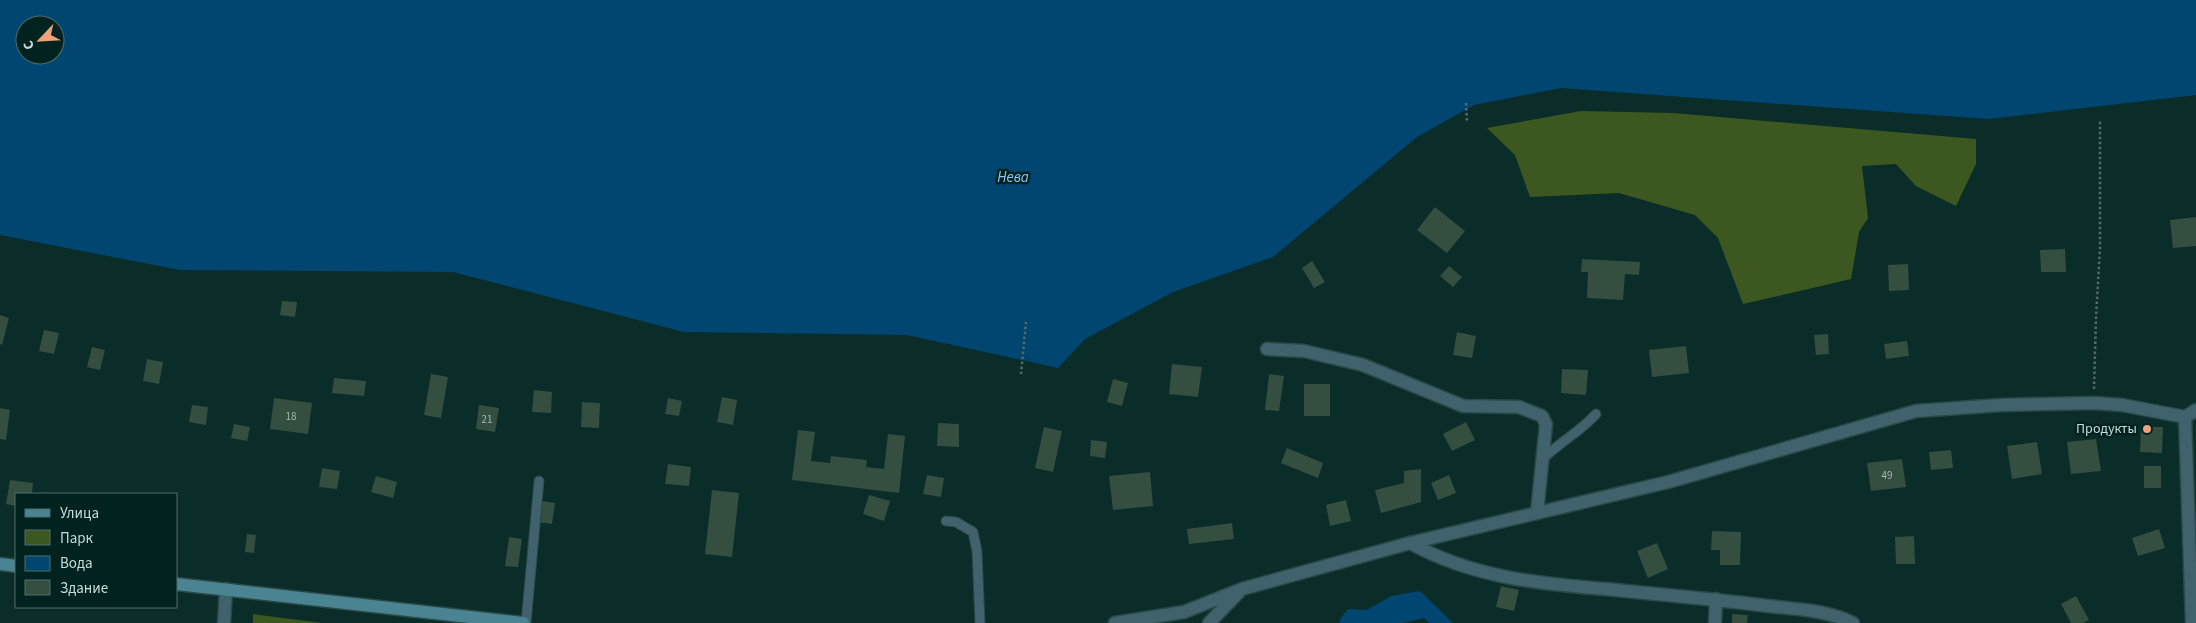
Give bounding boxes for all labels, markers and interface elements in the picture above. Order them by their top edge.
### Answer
north arrow [15,15,65,65]
text: С [18,37,40,53]
water label: Нева [997,167,1029,188]
house number: 18 [286,409,297,424]
house number: 21 [482,412,492,427]
place label: Продукты [2076,419,2137,439]
marker: Продукты [2141,423,2153,435]
house number: 49 [1882,468,1892,483]
legend [15,493,178,608]
text: Улица [60,503,99,524]
text: Парк [60,528,94,549]
text: Вода [60,553,93,574]
text: Здание [60,578,108,599]

